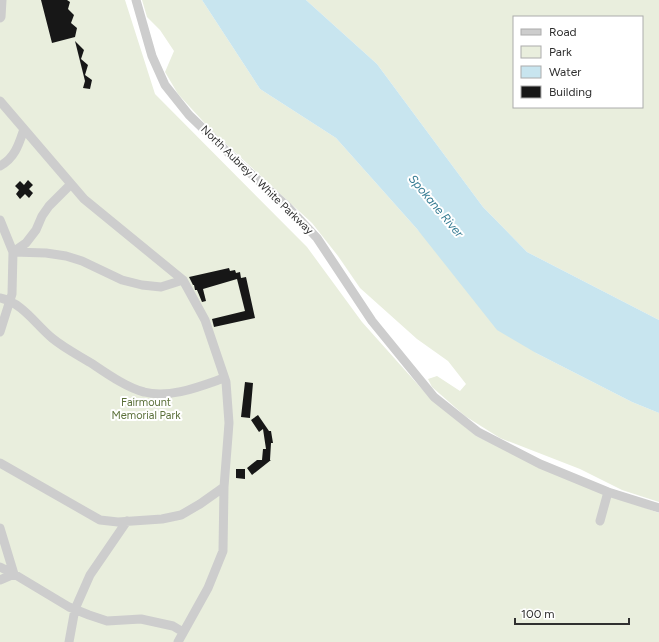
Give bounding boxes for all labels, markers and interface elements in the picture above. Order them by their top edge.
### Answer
legend [513,16,643,108]
text: Road [549,25,577,39]
text: Park [549,45,572,59]
text: Water [549,65,581,79]
text: Building [549,85,592,99]
street label: North Aubrey L White Parkway [198,123,316,237]
water label: Spokane River [406,172,467,241]
park label: Fairmount Memorial Park [112,396,181,422]
scale bar [515,600,629,626]
text: 100 m [521,607,555,621]

